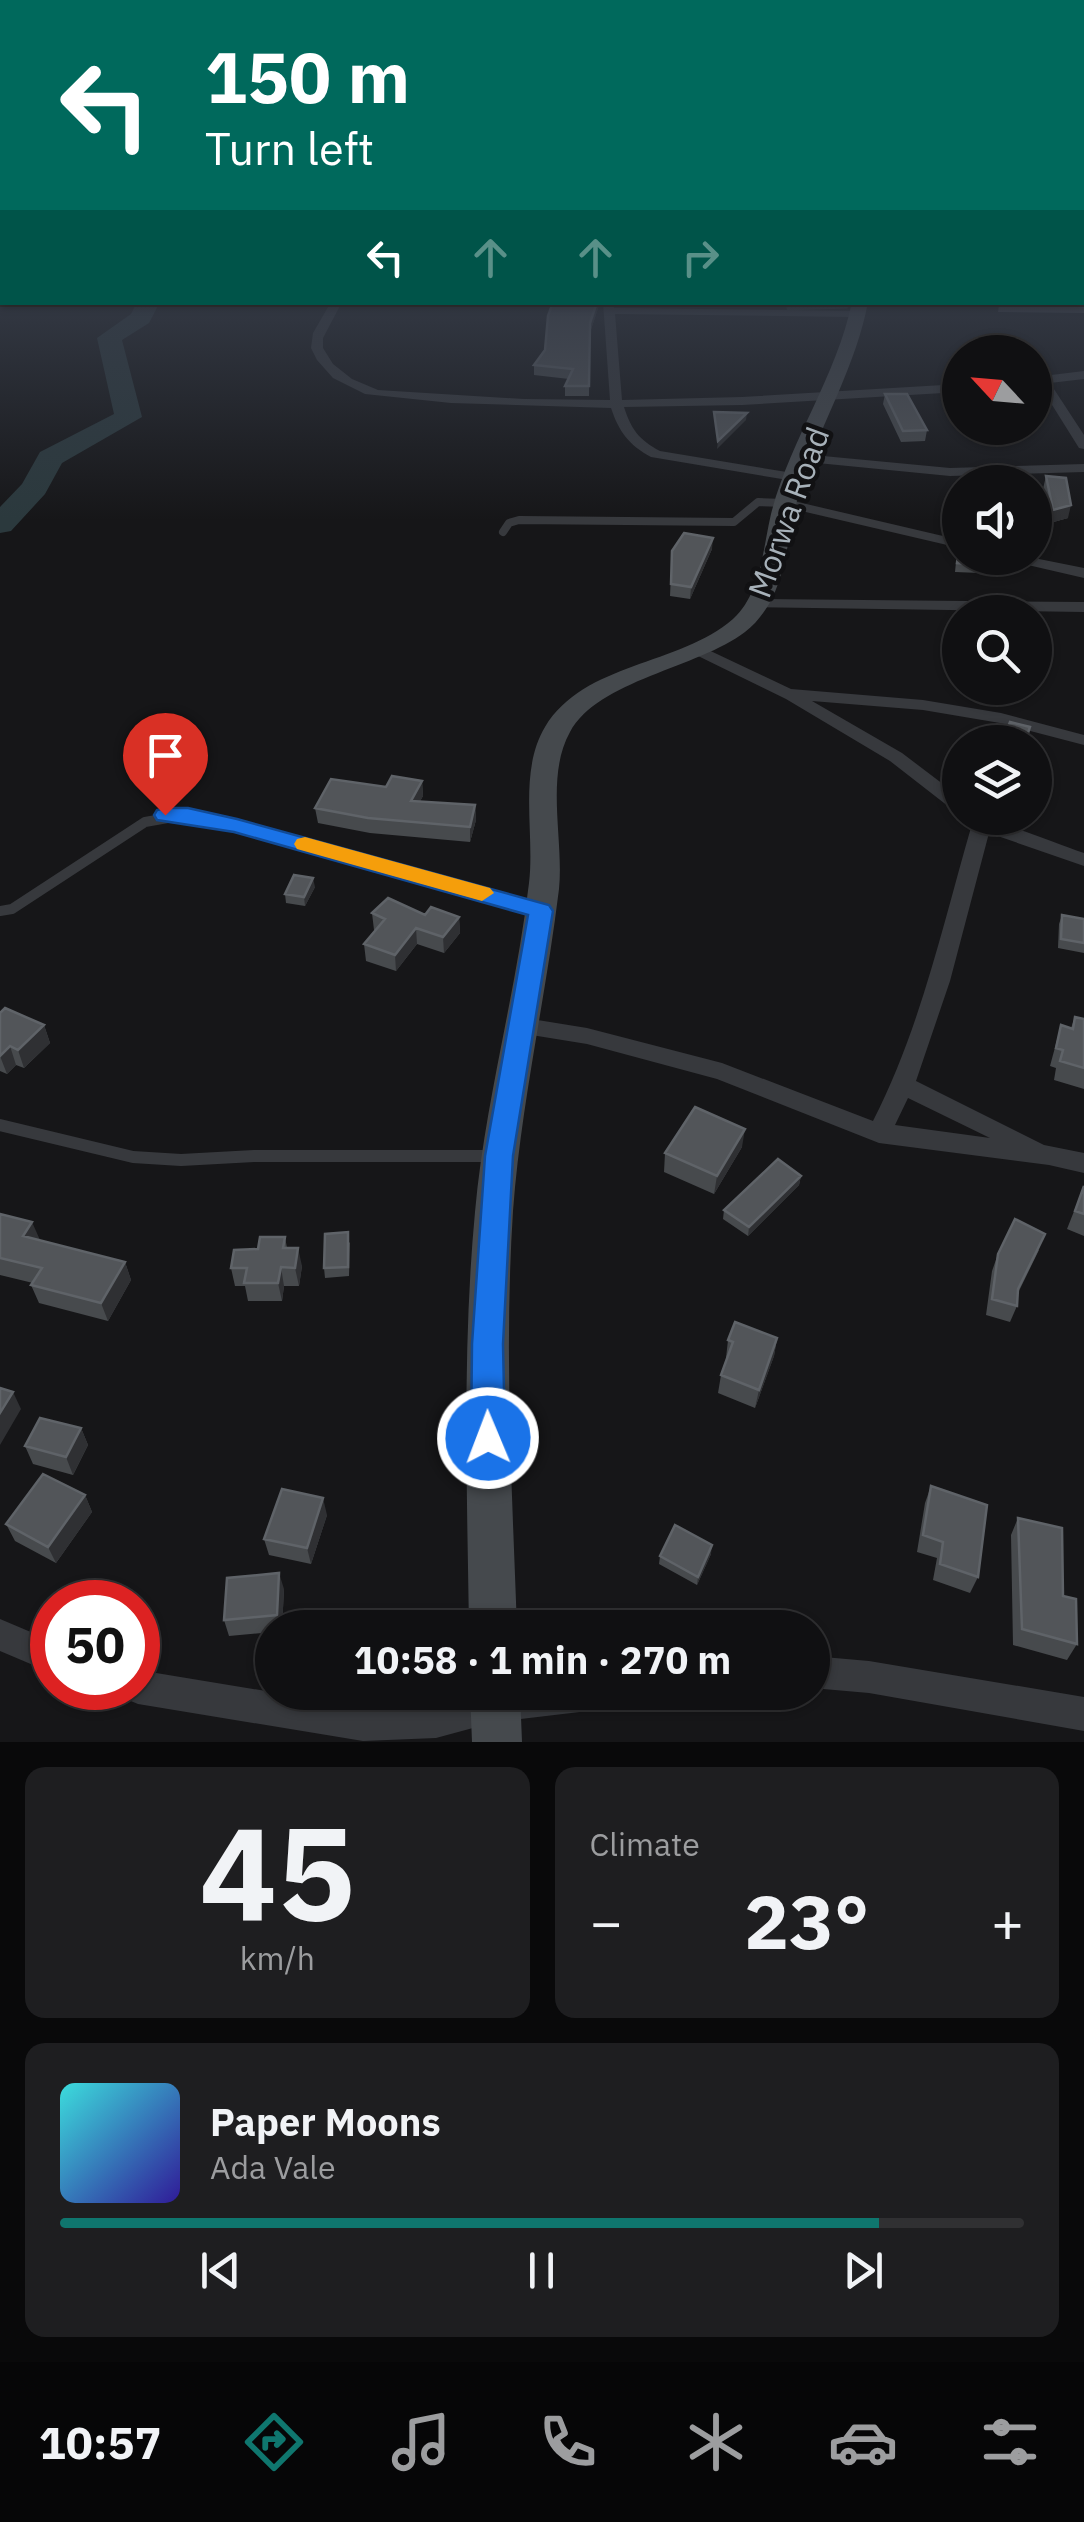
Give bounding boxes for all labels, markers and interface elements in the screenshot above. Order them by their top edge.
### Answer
text: 150 m [205,31,410,122]
icon: left [40,40,170,170]
text: Turn left [205,119,374,177]
icon: left [358,230,413,285]
icon: ahead [463,230,518,285]
icon: ahead [568,230,623,285]
icon: right [673,230,728,285]
north arrow [942,335,1052,445]
map controls [942,335,1052,835]
street label: Morwa Road [738,421,838,603]
button: sound [942,465,1052,575]
button: search [942,595,1052,705]
pin [123,713,208,816]
button: layers [942,725,1052,835]
icon: arrive [138,728,193,783]
position arrow [436,1386,540,1490]
speed limit sign: 50 [30,1580,160,1710]
text: 10:58 · 1 min · 270 m [354,1635,731,1684]
text: 45 [199,1787,355,1956]
text: Climate [590,1823,700,1865]
text: 23° [744,1872,869,1970]
text: − [590,1886,623,1957]
text: + [991,1886,1024,1957]
text: km/h [240,1937,315,1979]
text: Paper Moons [210,2097,441,2146]
text: Ada Vale [210,2146,336,2188]
icon: previous [193,2243,248,2298]
icon: pause [514,2243,569,2298]
icon: next [836,2243,891,2298]
icon: directions [239,2407,309,2477]
icon: music [386,2407,456,2477]
icon: phone [533,2407,603,2477]
icon: climate [681,2407,751,2477]
icon: car [828,2407,898,2477]
icon: filters [975,2407,1045,2477]
text: 10:57 [39,2413,162,2471]

